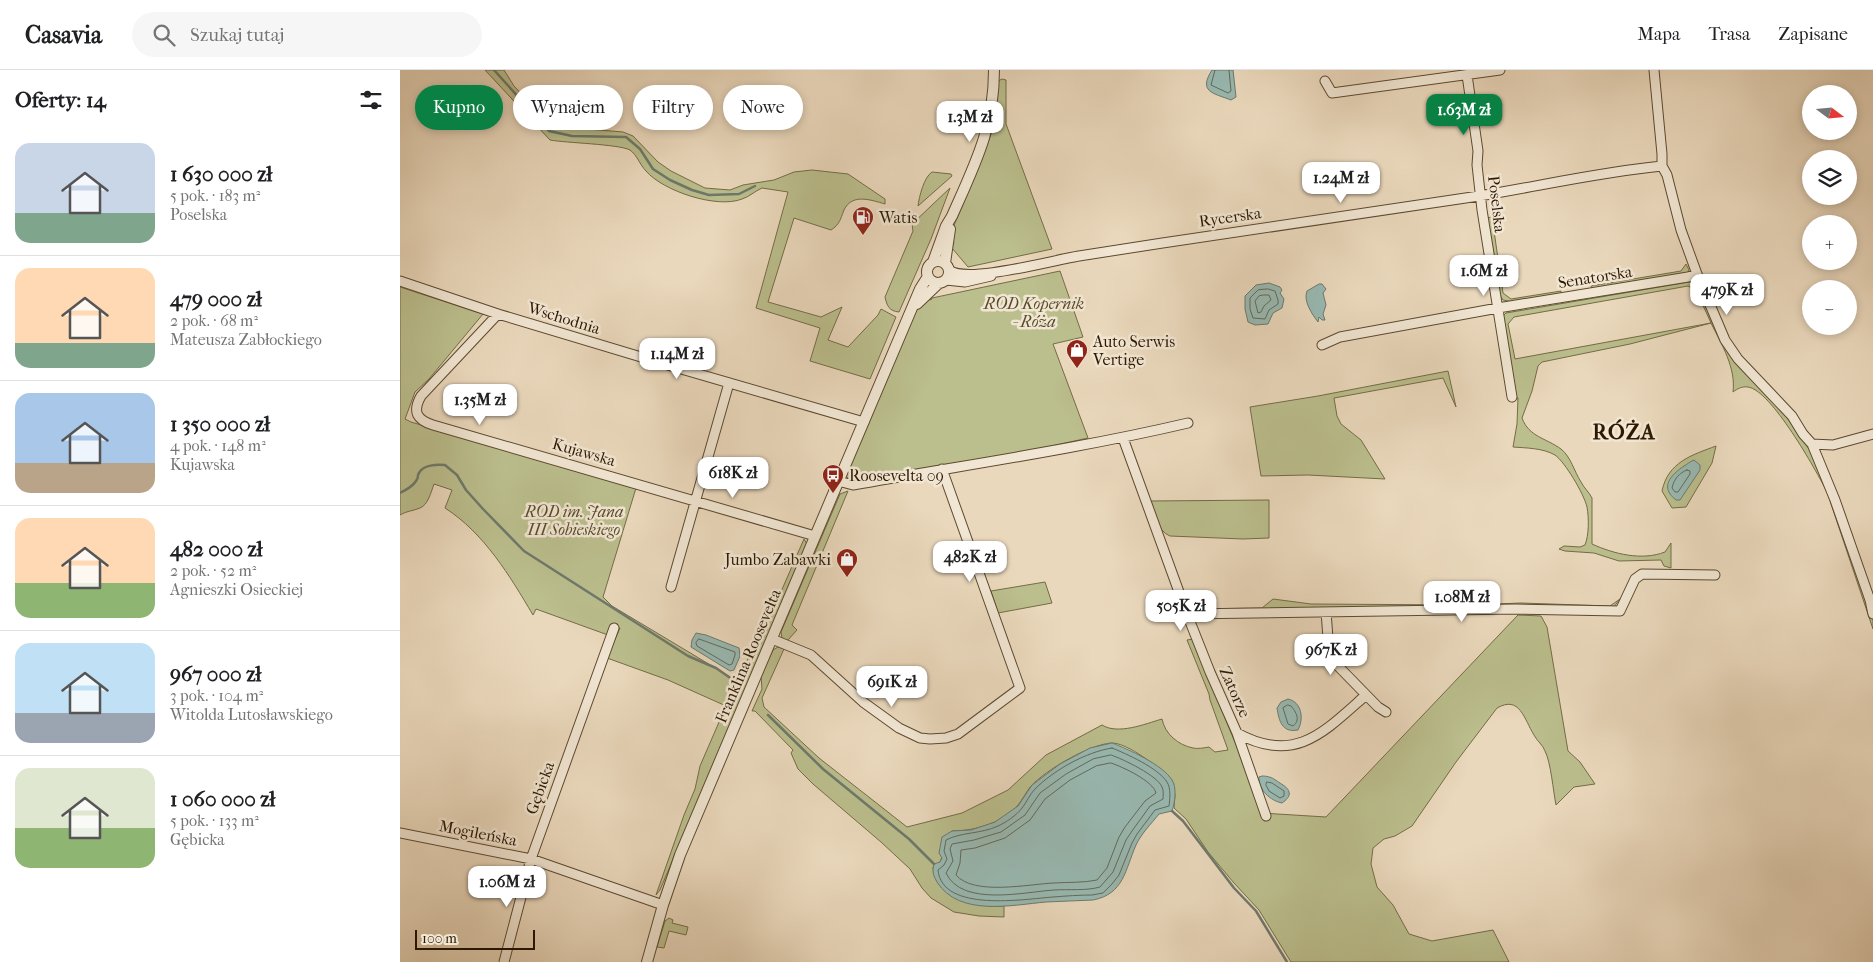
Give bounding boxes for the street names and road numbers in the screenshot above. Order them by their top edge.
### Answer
street label: Poselska [1484,175,1510,234]
street label: Rycerska [1198,203,1263,231]
street label: Senatorska [1557,262,1634,292]
street label: Wschodnia [525,298,603,338]
street label: Kujawska [550,434,618,470]
street label: Franklina Roosevelta [711,586,785,726]
street label: Zatorze [1215,664,1255,720]
street label: Gębicka [522,758,558,817]
street label: Mogileńska [437,816,519,850]

